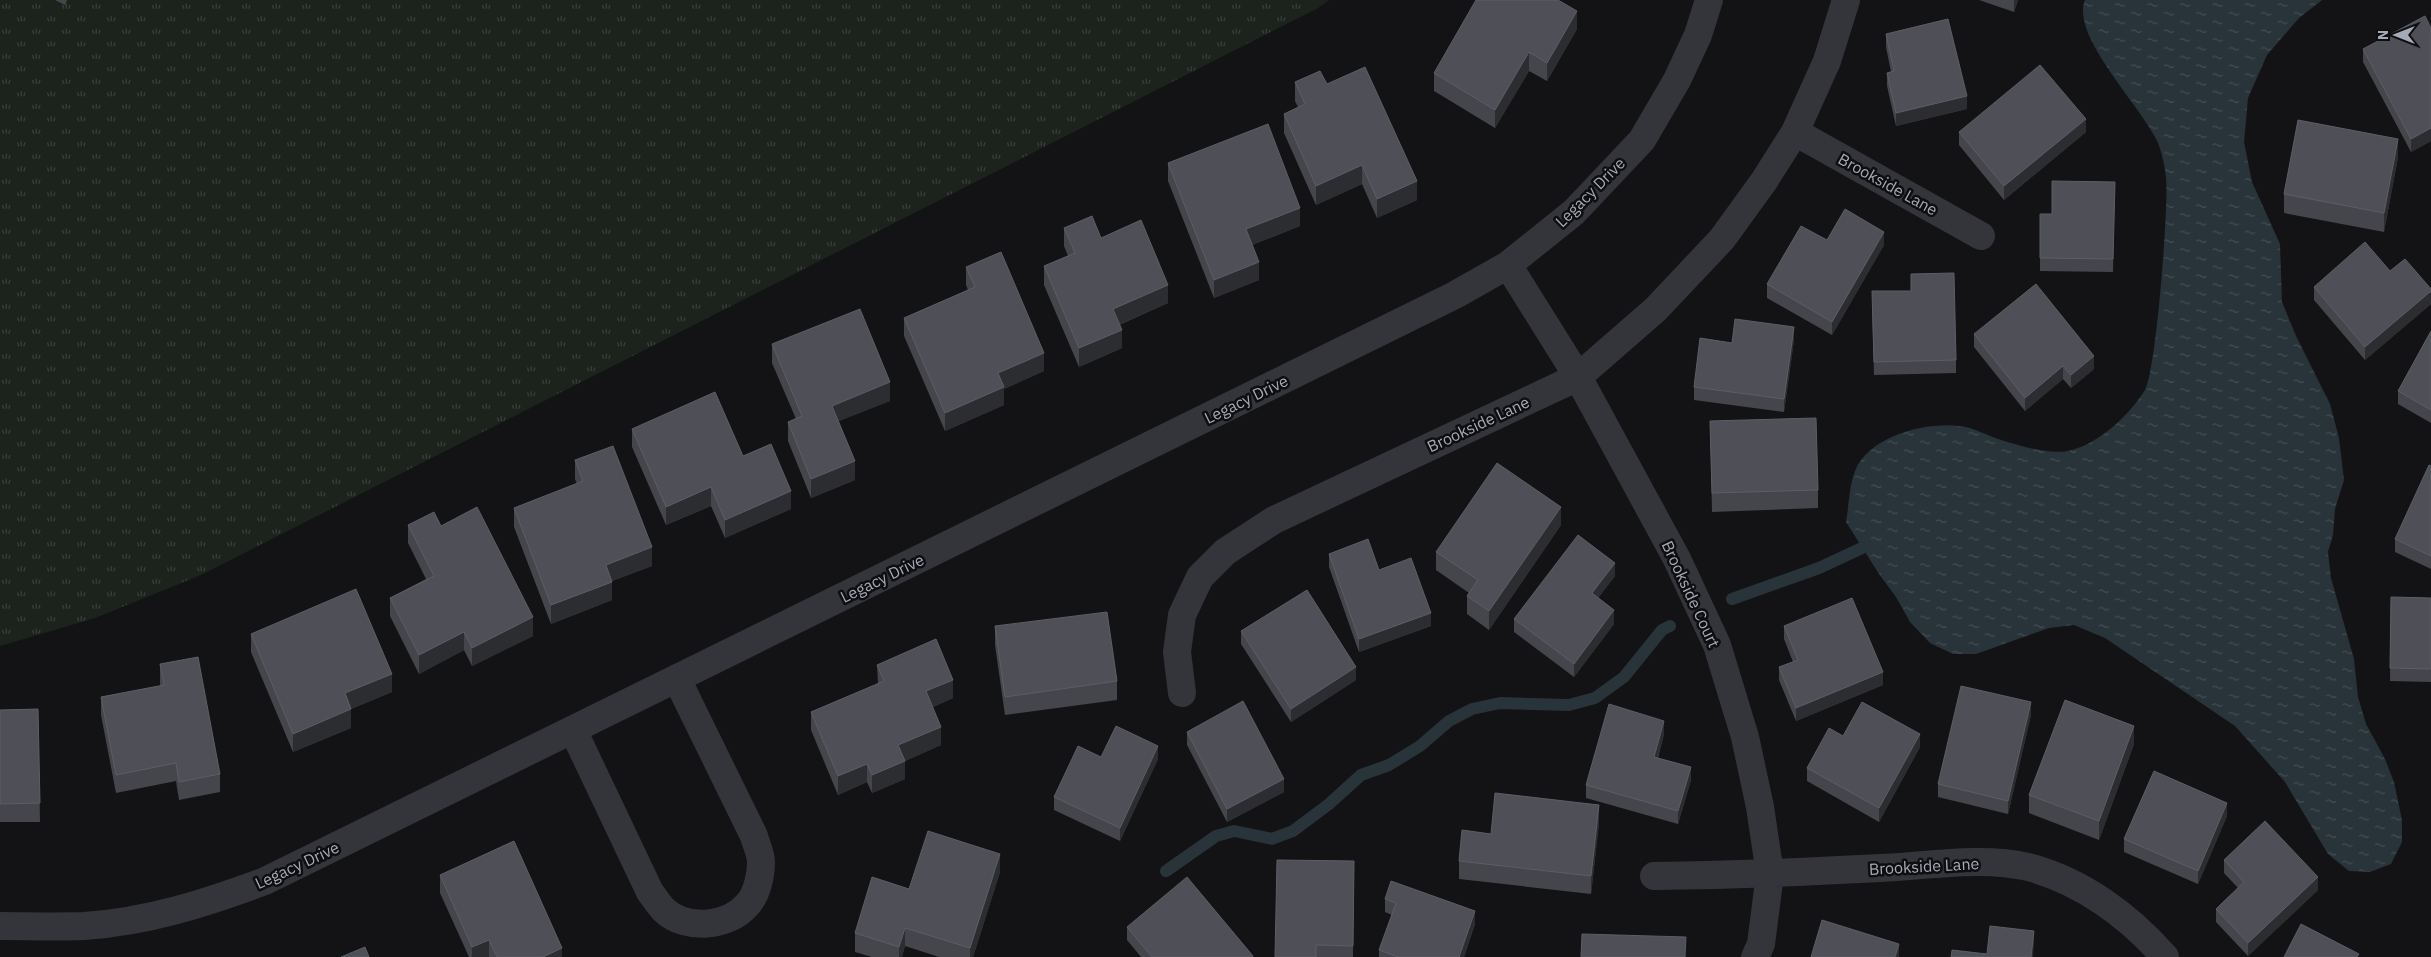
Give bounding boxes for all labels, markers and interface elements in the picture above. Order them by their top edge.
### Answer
north arrow [2371,10,2421,60]
text: N [2374,30,2392,40]
street label: Brookside Lane [1835,148,1941,220]
street label: Legacy Drive [1551,153,1629,231]
street label: Legacy Drive [1201,370,1291,428]
street label: Brookside Lane [1424,392,1532,456]
street label: Brookside Court [1658,537,1724,651]
street label: Legacy Drive [837,549,927,607]
street label: Legacy Drive [252,837,342,893]
street label: Brookside Lane [1868,853,1980,879]

